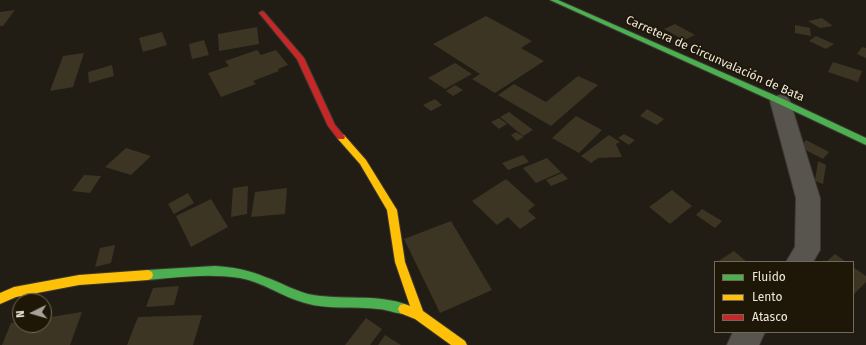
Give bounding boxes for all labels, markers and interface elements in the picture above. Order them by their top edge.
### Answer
street label: Carretera de Circunvalación de Bata [623,13,807,105]
legend [714,261,854,333]
text: Fluido [752,270,786,284]
text: Lento [752,290,782,304]
north arrow [12,293,52,333]
text: N [14,310,27,318]
text: Atasco [752,310,788,324]

